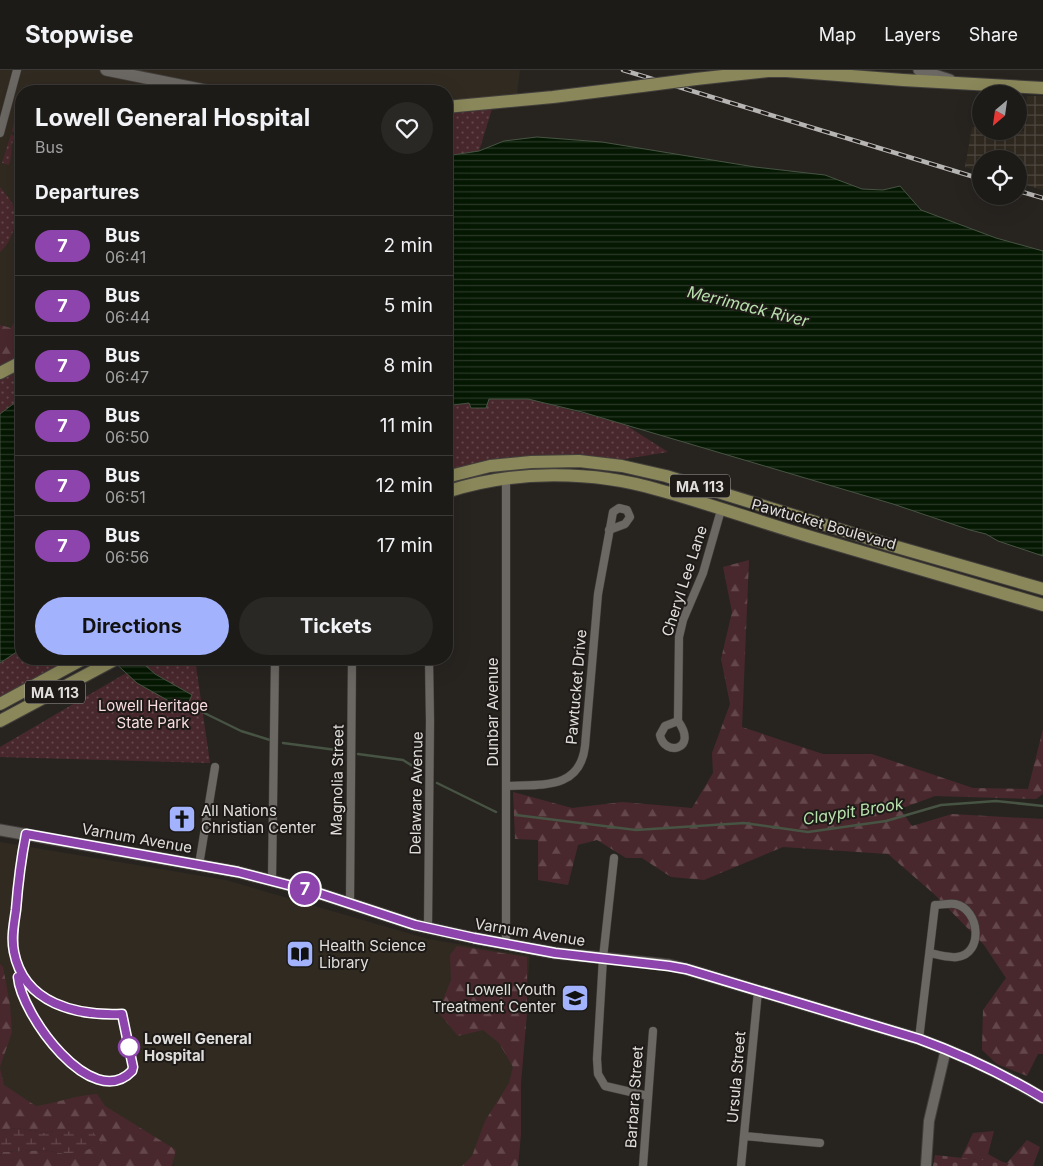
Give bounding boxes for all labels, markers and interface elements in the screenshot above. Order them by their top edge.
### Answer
text: Stopwise [25,20,133,49]
text: Map [819,24,856,45]
text: Layers [884,24,941,45]
text: Share [969,24,1018,45]
north arrow [972,85,1028,140]
map controls [972,85,1027,205]
button: heart [381,102,433,154]
text: Lowell General Hospital [35,103,310,132]
text: Bus [35,137,63,157]
button: locate [972,150,1027,205]
text: Departures [35,181,139,204]
text: Bus [105,224,140,247]
text: 2 min [384,234,433,257]
text: 7 [57,235,68,256]
text: 06:41 [105,247,146,267]
water label: Merrimack River [685,281,812,331]
text: Bus [105,284,140,307]
text: 5 min [384,294,433,317]
text: 7 [57,295,68,316]
text: 06:44 [105,307,150,327]
text: Bus [105,344,140,367]
text: 8 min [383,354,433,377]
text: 7 [57,355,68,376]
text: 06:47 [105,367,149,387]
text: Bus [105,404,140,427]
text: 11 min [380,414,433,437]
text: 7 [57,415,68,436]
text: 06:50 [105,427,149,447]
text: Bus [105,464,140,487]
text: 12 min [376,474,433,497]
road number: MA 113 [670,474,730,498]
text: 7 [57,475,68,496]
text: 06:51 [105,487,146,507]
street label: Pawtucket Boulevard [750,494,898,554]
street label: Cheryl Lee Lane [657,523,711,639]
text: Bus [105,524,140,547]
text: 17 min [377,534,433,557]
text: 7 [57,535,68,556]
text: 06:56 [105,547,149,567]
button: Directions [35,597,229,655]
button: Tickets [239,597,433,655]
street label: Pawtucket Drive [561,629,591,745]
street label: Dunbar Avenue [483,658,502,766]
road number: MA 113 [25,680,85,704]
park label: Lowell Heritage State Park [98,696,208,732]
street label: Magnolia Street [327,724,347,836]
street label: Delaware Avenue [405,731,427,855]
water label: Claypit Brook [801,793,905,829]
place label: All Nations Christian Center [201,801,316,837]
church icon: All Nations Christian Center [167,804,197,834]
street label: Varnum Avenue [80,819,194,857]
line badge: 7 [289,873,321,905]
text: 7 [300,878,310,899]
street label: Varnum Avenue [473,914,587,950]
place label: Health Science Library [319,936,426,972]
library icon: Health Science Library [285,939,315,969]
place label: Lowell Youth Treatment Center [432,980,556,1016]
school or university icon: Lowell Youth Treatment Center [560,983,590,1013]
place label: Lowell General Hospital [144,1029,252,1065]
street label: Ursula Street [723,1030,749,1124]
marker: Lowell General Hospital [118,1036,140,1058]
street label: Barbara Street [621,1045,647,1149]

